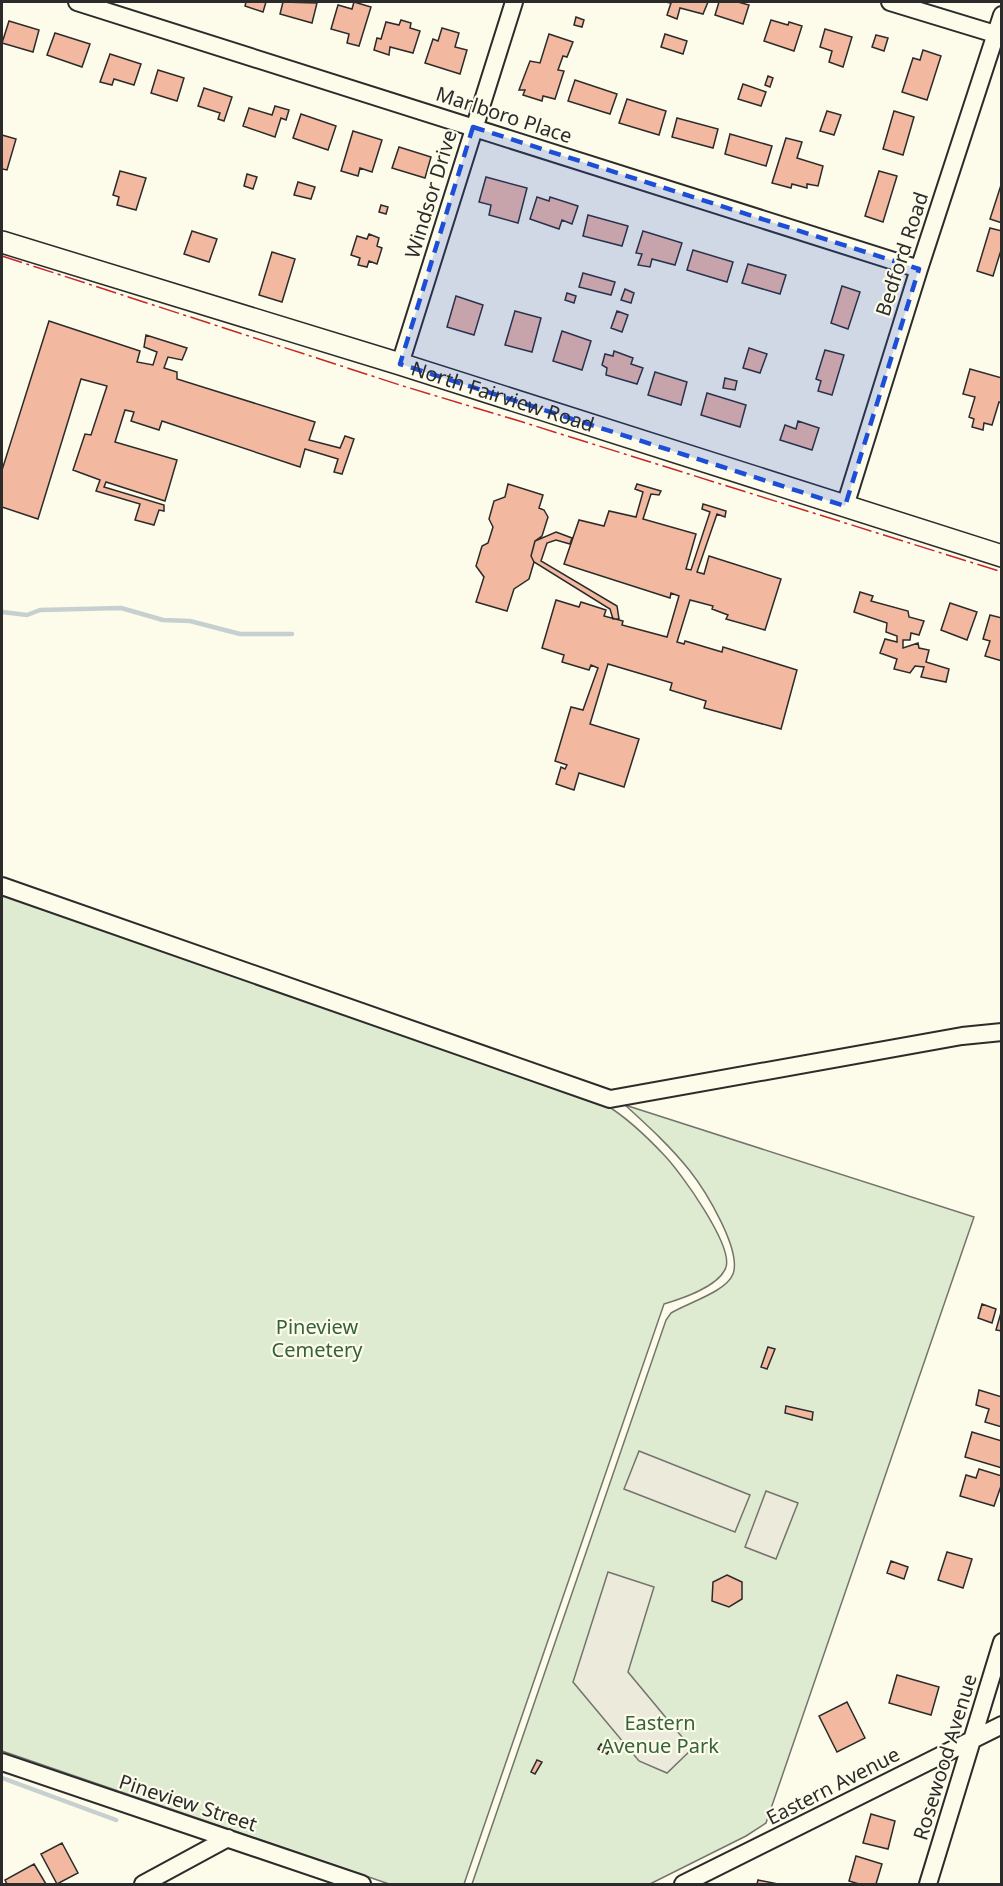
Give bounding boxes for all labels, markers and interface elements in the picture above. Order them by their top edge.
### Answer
street label: Marlboro Place [433,80,576,149]
street label: Windsor Drive [398,126,463,261]
street label: Bedford Road [869,188,934,319]
street label: North Fairview Road [408,354,598,438]
park label: Pineview Cemetery [272,1313,363,1363]
street label: Rosewood Avenue [906,1670,983,1843]
park label: Eastern Avenue Park [601,1709,719,1759]
street label: Eastern Avenue [761,1740,904,1831]
street label: Pineview Street [116,1768,261,1838]

